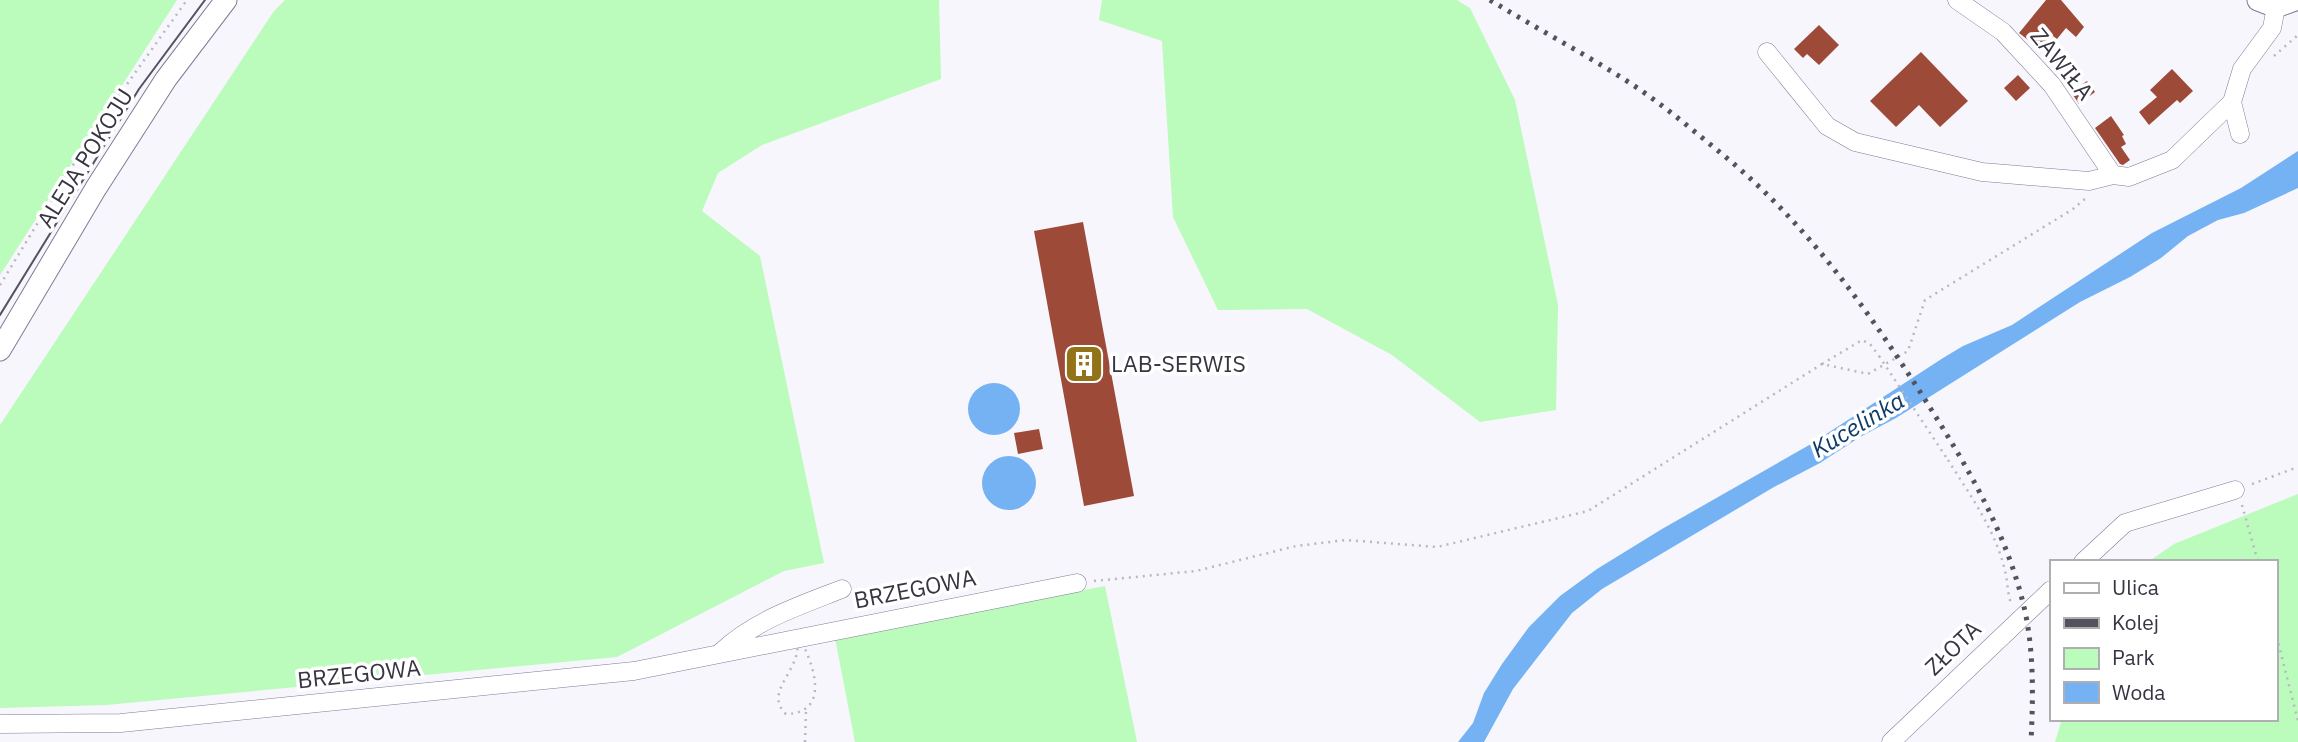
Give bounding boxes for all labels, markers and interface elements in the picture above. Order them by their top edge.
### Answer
street label: ZAWIŁA [2025,21,2101,106]
street label: ALEJA POKOJU [29,82,139,233]
building icon: LAB-SERWIS [1063,343,1105,385]
place label: LAB-SERWIS [1111,348,1246,378]
water label: Kucelinka [1805,384,1910,465]
legend [2050,560,2277,721]
street label: BRZEGOWA [851,561,979,615]
text: Ulica [2112,573,2159,601]
text: Kolej [2112,608,2159,636]
street label: ZŁOTA [1918,613,1987,681]
text: Park [2112,643,2155,671]
street label: BRZEGOWA [296,652,422,694]
text: Woda [2112,678,2166,706]

